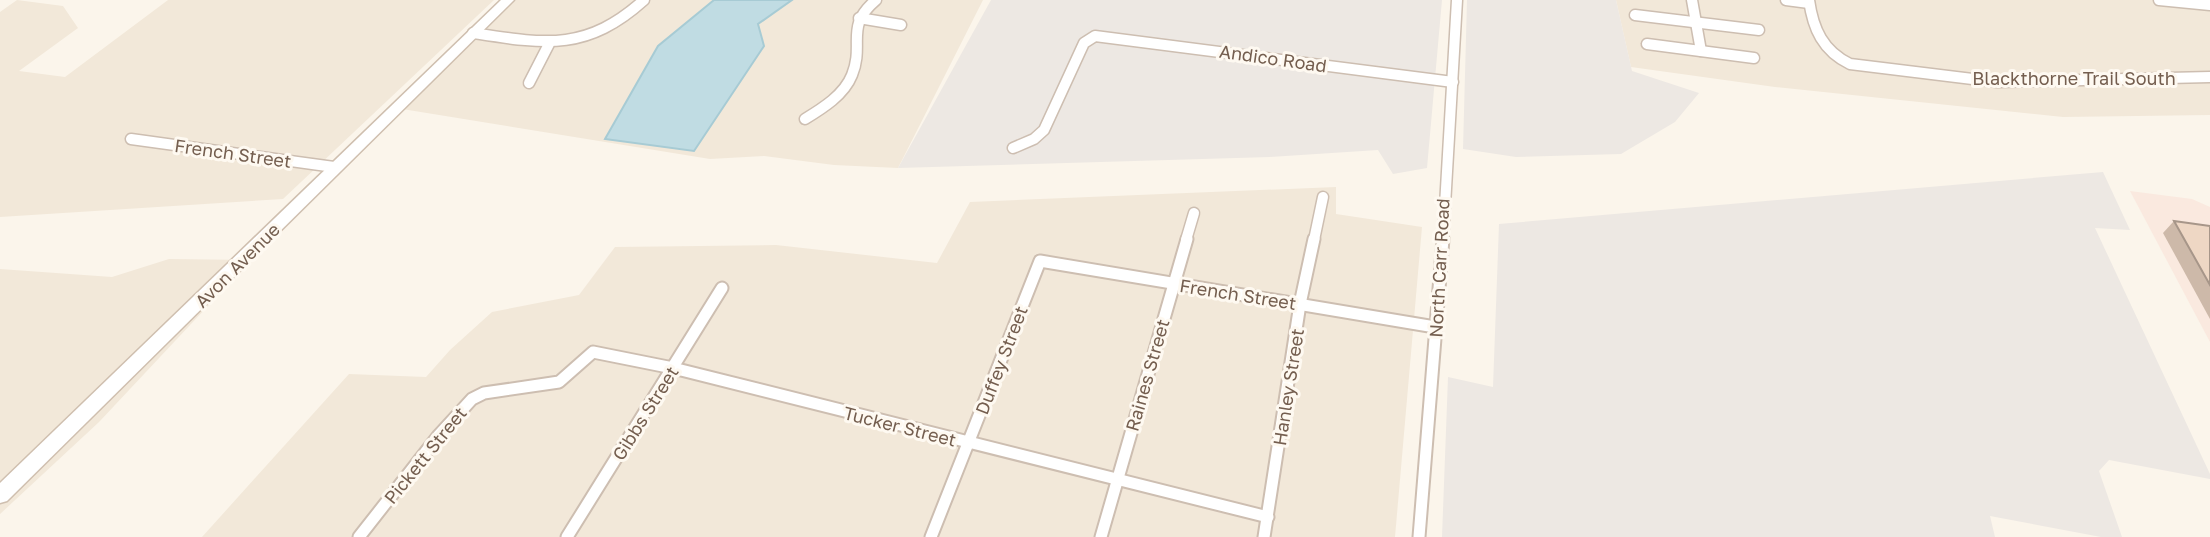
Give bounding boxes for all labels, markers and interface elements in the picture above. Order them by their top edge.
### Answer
street label: Andico Road [1218,40,1328,76]
street label: Blackthorne Trail South [1972,67,2176,89]
street label: French Street [173,134,293,172]
street label: North Carr Road [1424,198,1454,338]
street label: Avon Avenue [190,218,284,312]
street label: French Street [1178,274,1298,314]
street label: Duffey Street [970,303,1032,417]
street label: Raines Street [1120,316,1174,434]
street label: Hanley Street [1268,327,1308,447]
street label: Gibbs Street [607,362,683,464]
street label: Tucker Street [841,401,959,451]
street label: Pickett Street [379,402,471,508]

